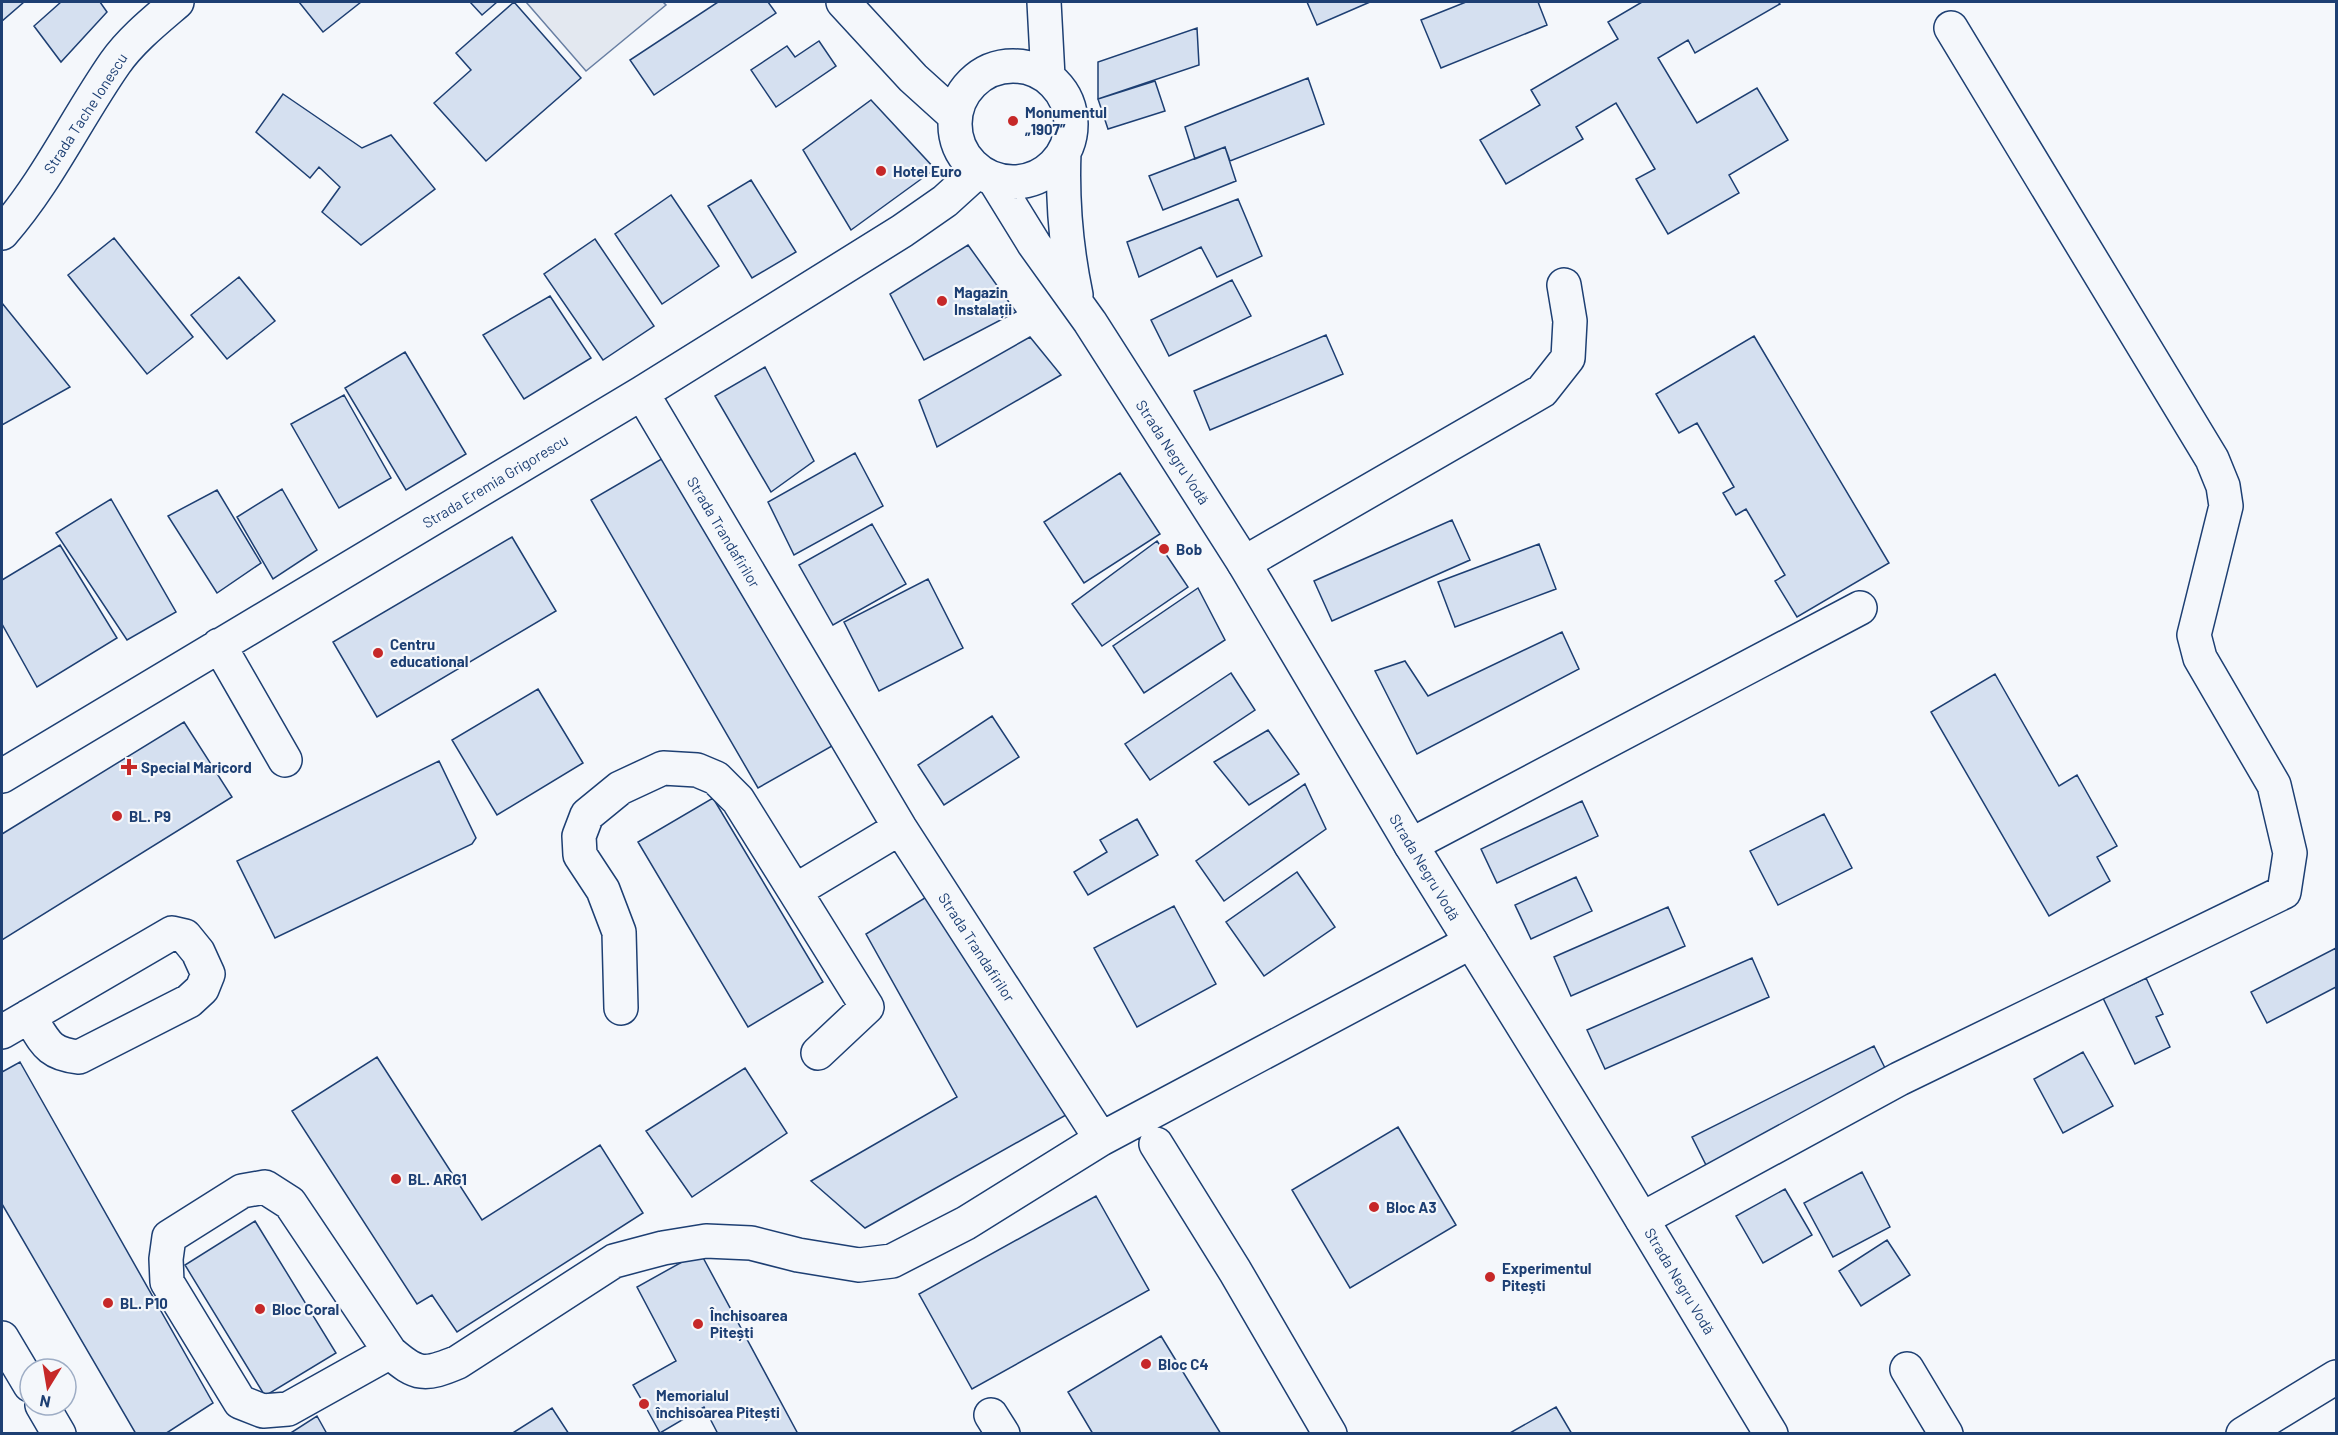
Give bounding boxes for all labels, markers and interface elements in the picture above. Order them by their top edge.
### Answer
street label: Strada Tache Ionescu [39,49,131,177]
place label: Monumentul „1907” [1025,103,1107,138]
marker: Monumentul „1907” [1006,114,1020,128]
place label: Hotel Euro [893,162,962,180]
marker: Hotel Euro [874,164,888,178]
place label: Magazin Instalații [954,283,1012,318]
marker: Magazin Instalații [935,294,949,308]
street label: Strada Negru Vodă [1133,396,1213,508]
street label: Strada Eremia Grigorescu [419,430,571,532]
street label: Strada Trandafirilor [684,473,765,591]
place label: Bob [1176,540,1202,558]
marker: Bob [1157,542,1171,556]
place label: Centru educational [390,635,468,670]
marker: Centru educational [371,646,385,660]
place label: Special Maricord [141,758,252,776]
marker: Special Maricord [122,760,136,774]
place label: BL. P9 [129,807,171,825]
marker: BL. P9 [110,809,124,823]
street label: Strada Negru Vodă [1386,811,1464,923]
street label: Strada Trandafirilor [935,889,1019,1005]
place label: BL. ARG1 [408,1170,467,1188]
marker: BL. ARG1 [389,1172,403,1186]
place label: Bloc A3 [1386,1198,1437,1216]
marker: Bloc A3 [1367,1200,1381,1214]
street label: Strada Negru Vodă [1641,1225,1719,1337]
place label: Experimentul Pitești [1502,1259,1591,1294]
marker: Experimentul Pitești [1483,1270,1497,1284]
place label: BL. P10 [120,1294,168,1312]
marker: BL. P10 [101,1296,115,1310]
place label: Bloc Coral [272,1300,339,1318]
marker: Bloc Coral [253,1302,267,1316]
place label: Închisoarea Pitești [709,1306,788,1341]
marker: Închisoarea Pitești [691,1317,705,1331]
place label: Bloc C4 [1158,1355,1209,1373]
north arrow [18,1357,78,1417]
marker: Bloc C4 [1139,1357,1153,1371]
place label: Memorialul închisoarea Pitești [655,1386,780,1421]
text: N [38,1392,52,1413]
marker: Memorialul închisoarea Pitești [637,1397,651,1411]

